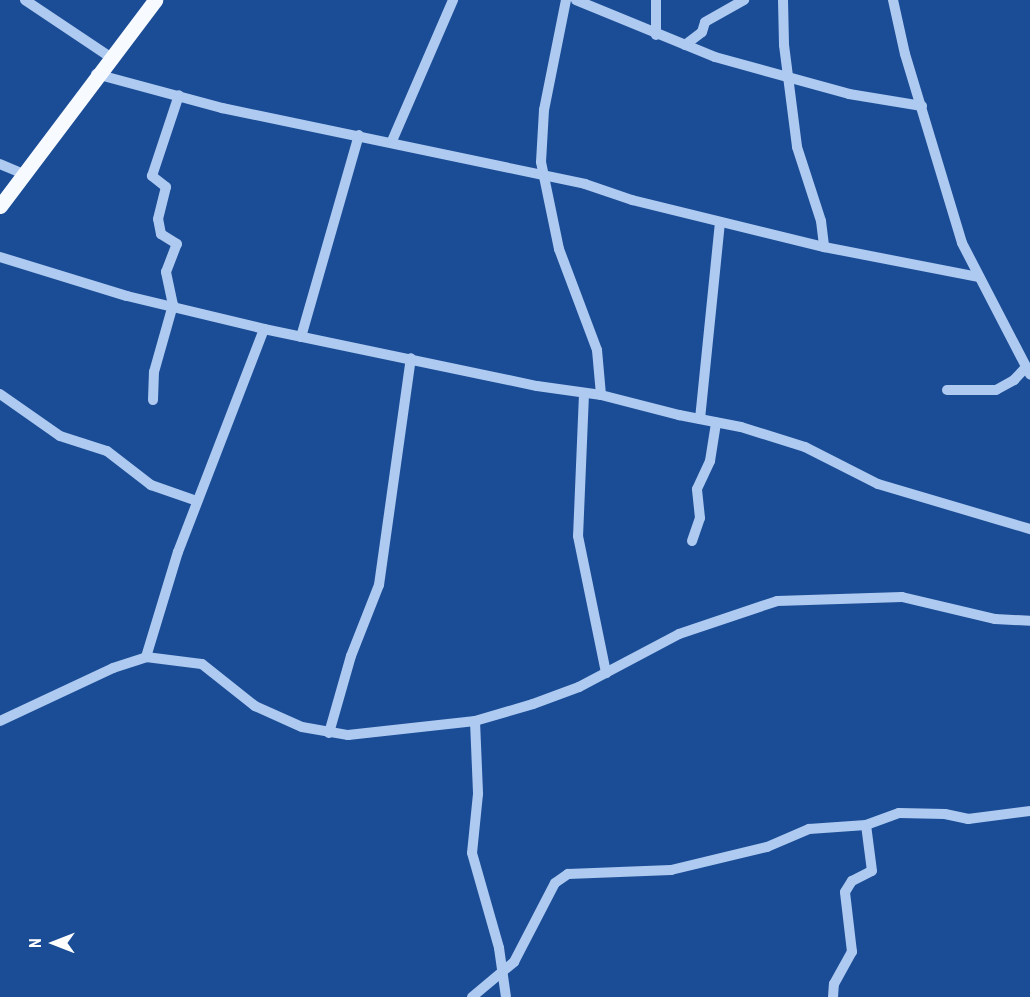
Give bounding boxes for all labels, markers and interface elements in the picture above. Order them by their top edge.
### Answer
north arrow [24,913,84,973]
text: N [26,938,45,948]

